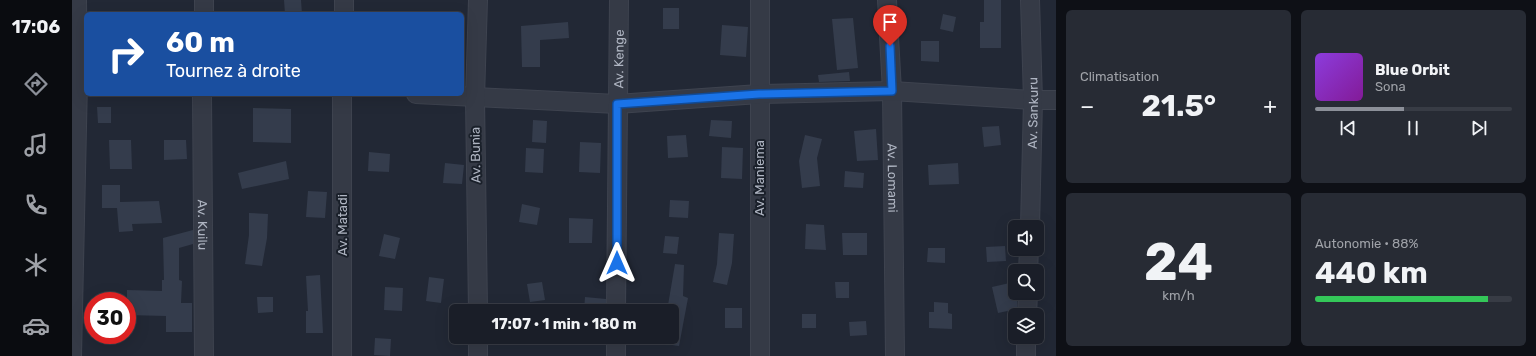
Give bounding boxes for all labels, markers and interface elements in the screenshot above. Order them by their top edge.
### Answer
pin [873,5,907,46]
icon: arrive [879,11,901,33]
text: 17:06 [12,16,60,38]
text: 60 m [166,26,235,59]
icon: right [100,28,152,80]
street label: Av. Kenge [611,29,628,89]
text: Tournez à droite [166,60,301,82]
text: Blue Orbit [1375,61,1450,79]
text: Climatisation [1080,69,1159,84]
icon: directions [22,70,50,98]
street label: Av. Sankuru [1025,77,1041,149]
text: Sona [1375,79,1406,94]
text: 21.5° [1141,88,1216,124]
text: − [1080,93,1094,120]
text: + [1263,93,1277,120]
icon: previous [1337,117,1359,139]
icon: pause [1402,117,1424,139]
icon: next [1468,117,1490,139]
street label: Av. Bunia [468,127,483,183]
icon: music [22,131,50,159]
street label: Av. Maniema [752,140,767,216]
street label: Av. Lomami [885,143,900,213]
icon: phone [22,191,50,219]
street label: Av. Matadi [335,194,350,256]
street label: Av. Kuilu [195,200,210,250]
map controls [1008,220,1044,344]
button: sound [1008,220,1044,256]
text: 24 [1144,231,1213,293]
text: Autonomie · 88% [1315,236,1418,251]
position arrow [596,242,638,284]
icon: climate [22,251,50,279]
text: 440 km [1315,255,1428,291]
button: search [1008,264,1044,300]
text: km/h [1162,288,1195,303]
speed limit sign: 30 [84,292,136,344]
button: layers [1008,308,1044,344]
icon: car [22,312,50,340]
text: 17:07 · 1 min · 180 m [492,315,636,333]

